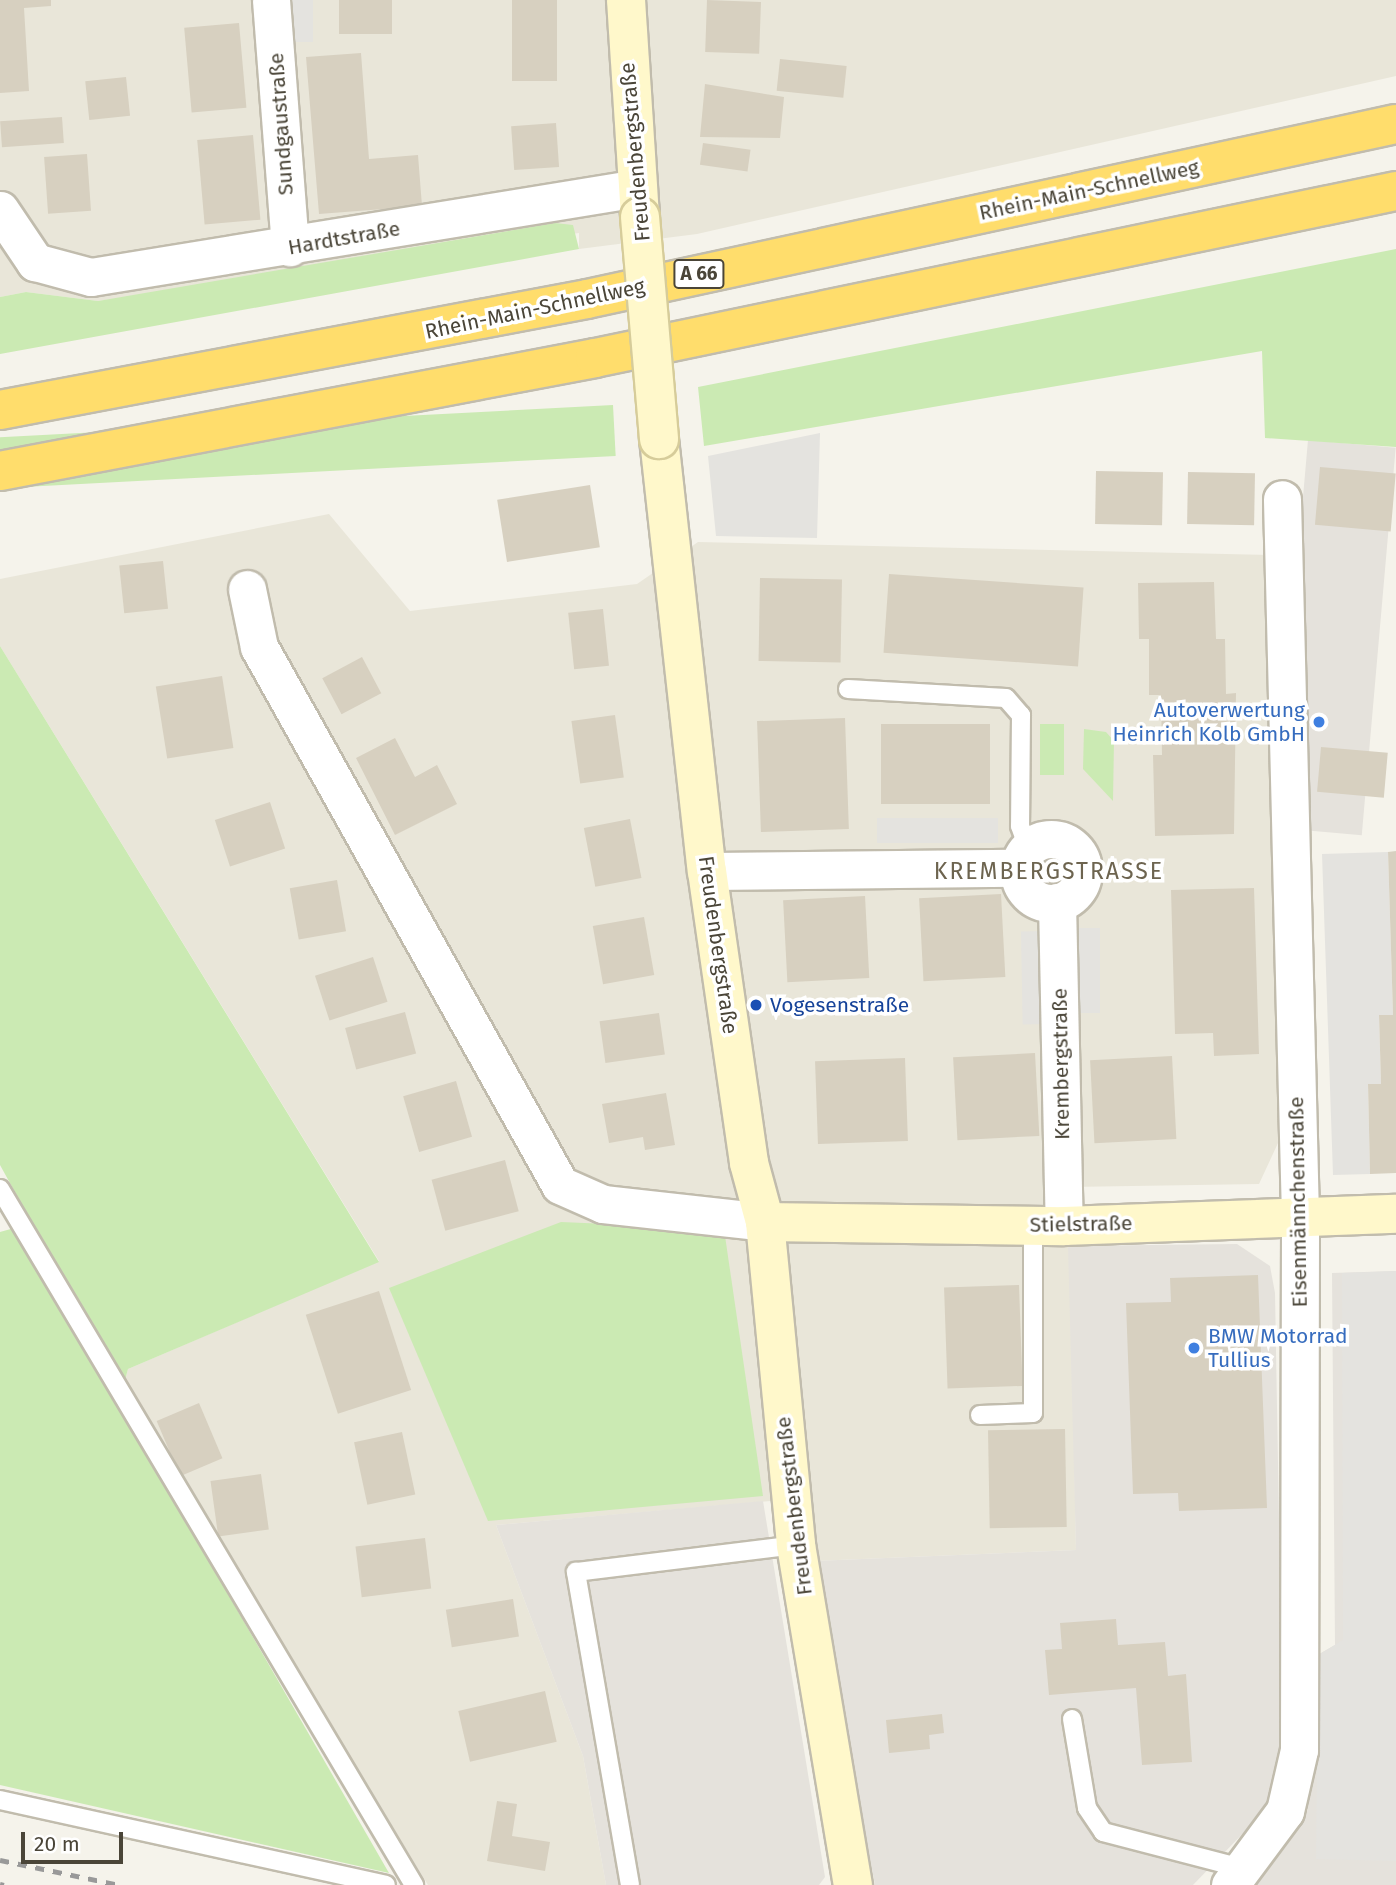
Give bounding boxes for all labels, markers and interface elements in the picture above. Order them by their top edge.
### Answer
street label: Sundgaustraße [263,52,299,196]
street label: Freudenbergstraße [615,61,655,243]
street label: Rhein-Main-Schnellweg [977,154,1201,226]
street label: Hardtstraße [286,216,402,260]
road number: A 66 [673,258,725,290]
street label: Rhein-Main-Schnellweg [423,273,647,345]
place label: Autoverwertung Heinrich Kolb GmbH [1113,697,1305,747]
marker: Autoverwertung Heinrich Kolb GmbH [1311,714,1327,730]
street label: Freudenbergstraße [693,854,743,1036]
district label: KREMBERGSTRASSE [936,857,1162,885]
street label: Krembergstraße [1047,988,1075,1140]
place label: Vogesenstraße [770,992,909,1018]
marker: Vogesenstraße [748,997,764,1013]
street label: Eisenmännchenstraße [1284,1096,1312,1308]
street label: Stielstraße [1029,1211,1133,1237]
place label: BMW Motorrad Tullius [1208,1323,1348,1373]
marker: BMW Motorrad Tullius [1186,1340,1202,1356]
street label: Freudenbergstraße [771,1415,817,1597]
scale bar [24,1818,126,1862]
text: 20 m [34,1831,80,1857]

